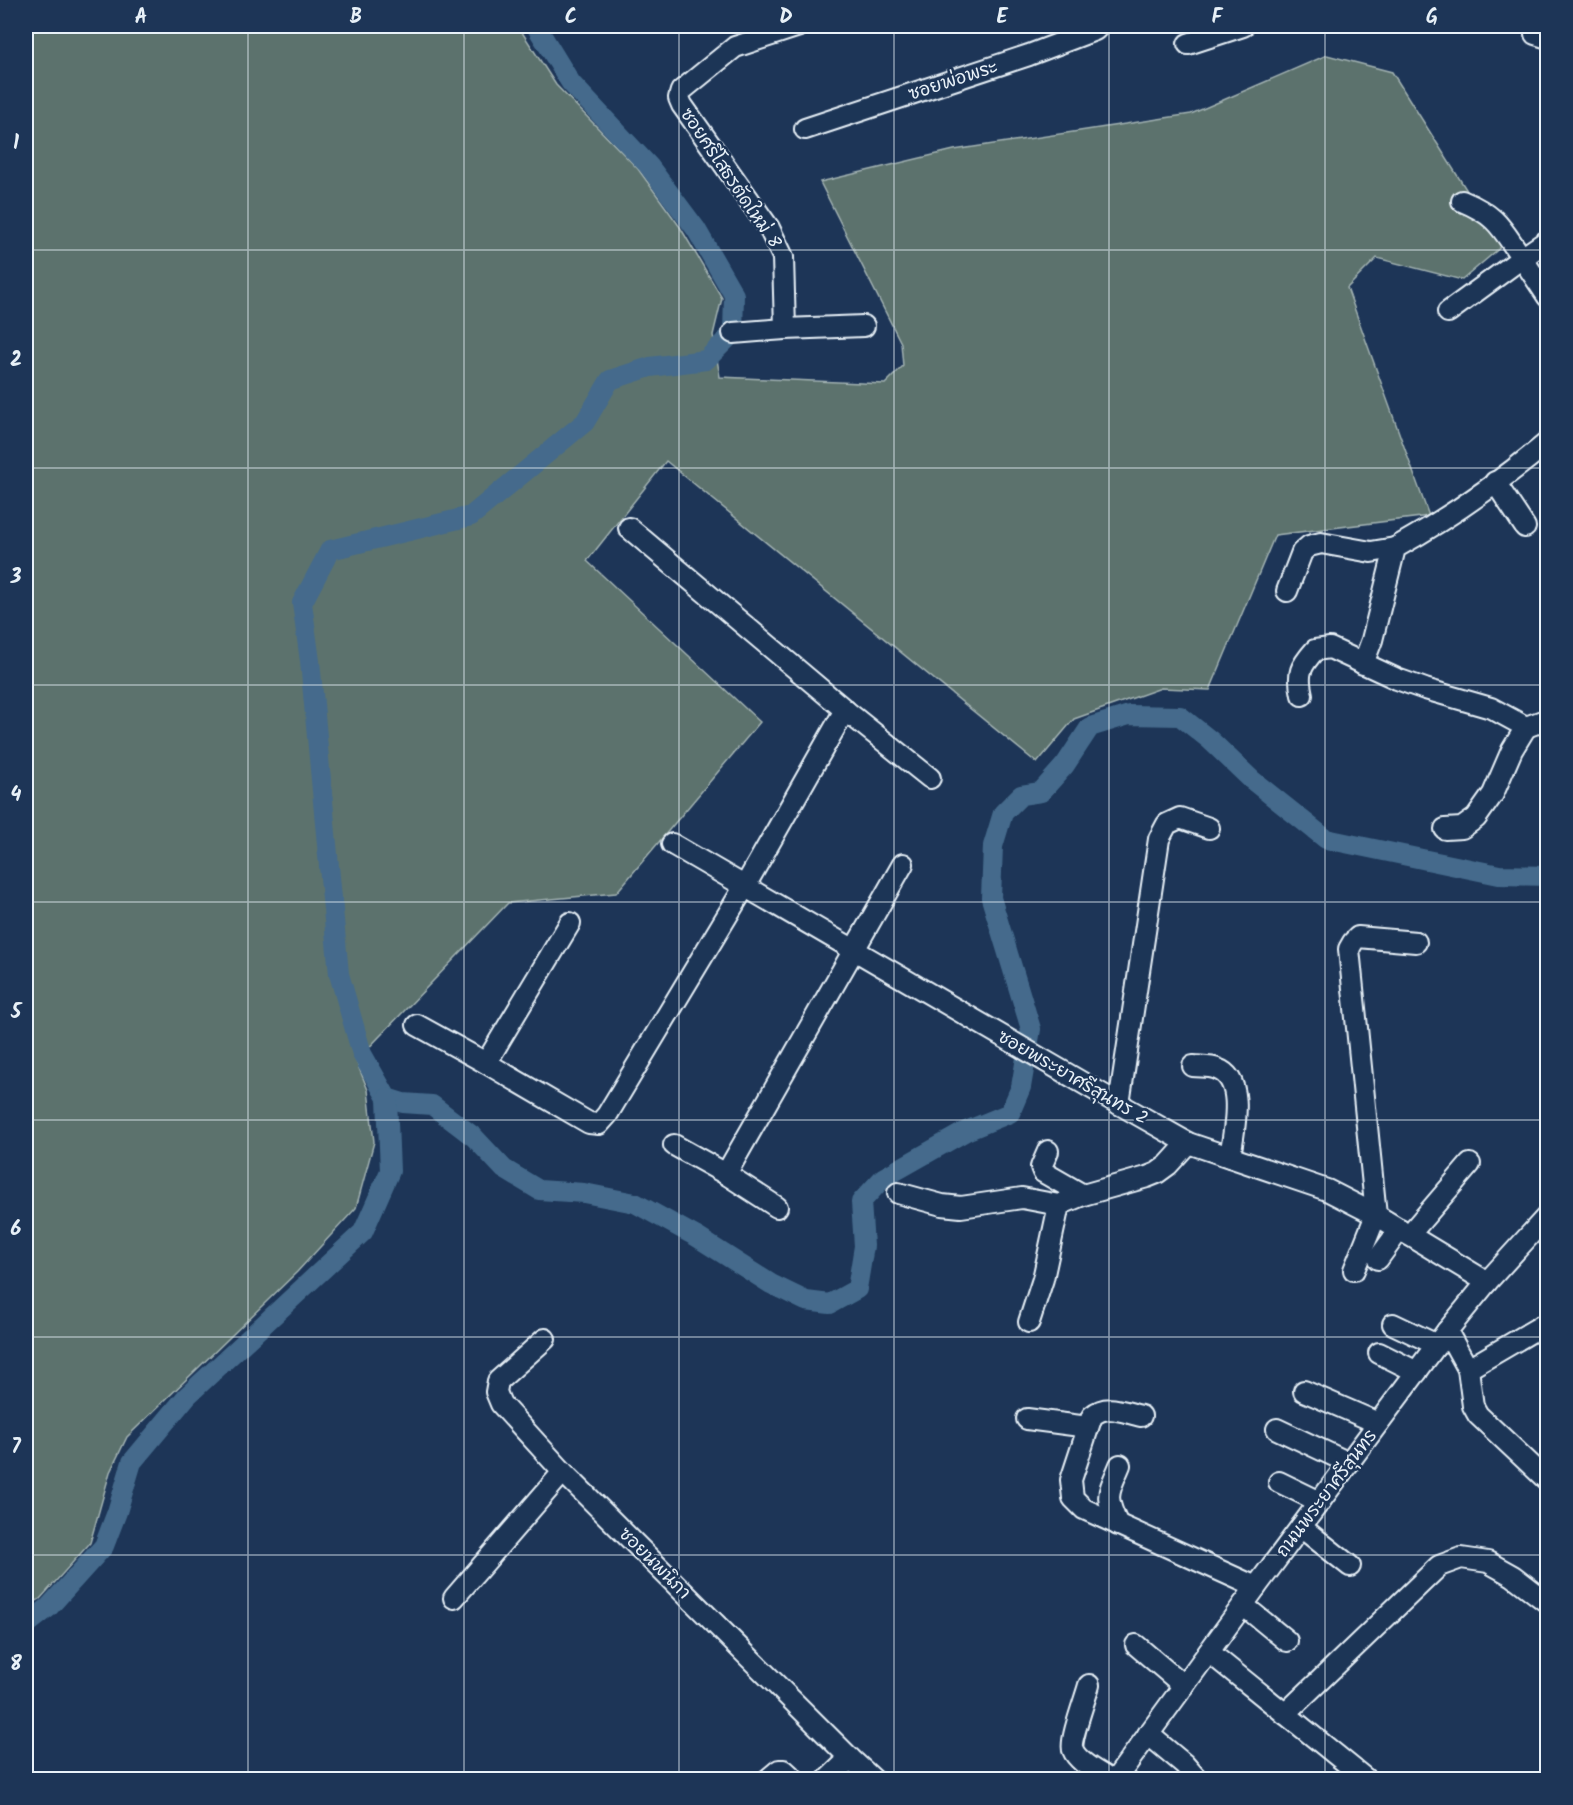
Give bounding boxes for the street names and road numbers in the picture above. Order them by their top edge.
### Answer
street label: ซอยพ่อพระ [905,53,1002,110]
street label: ซอยศรีโสธรตัดใหม่ 8 [672,103,788,255]
street label: ซอยพระยาศรีสุนทร 2 [991,1023,1153,1133]
street label: ถนนพระยาศรีสุนทร [1269,1424,1385,1564]
street label: ซอยนพนิภา [611,1521,697,1607]

